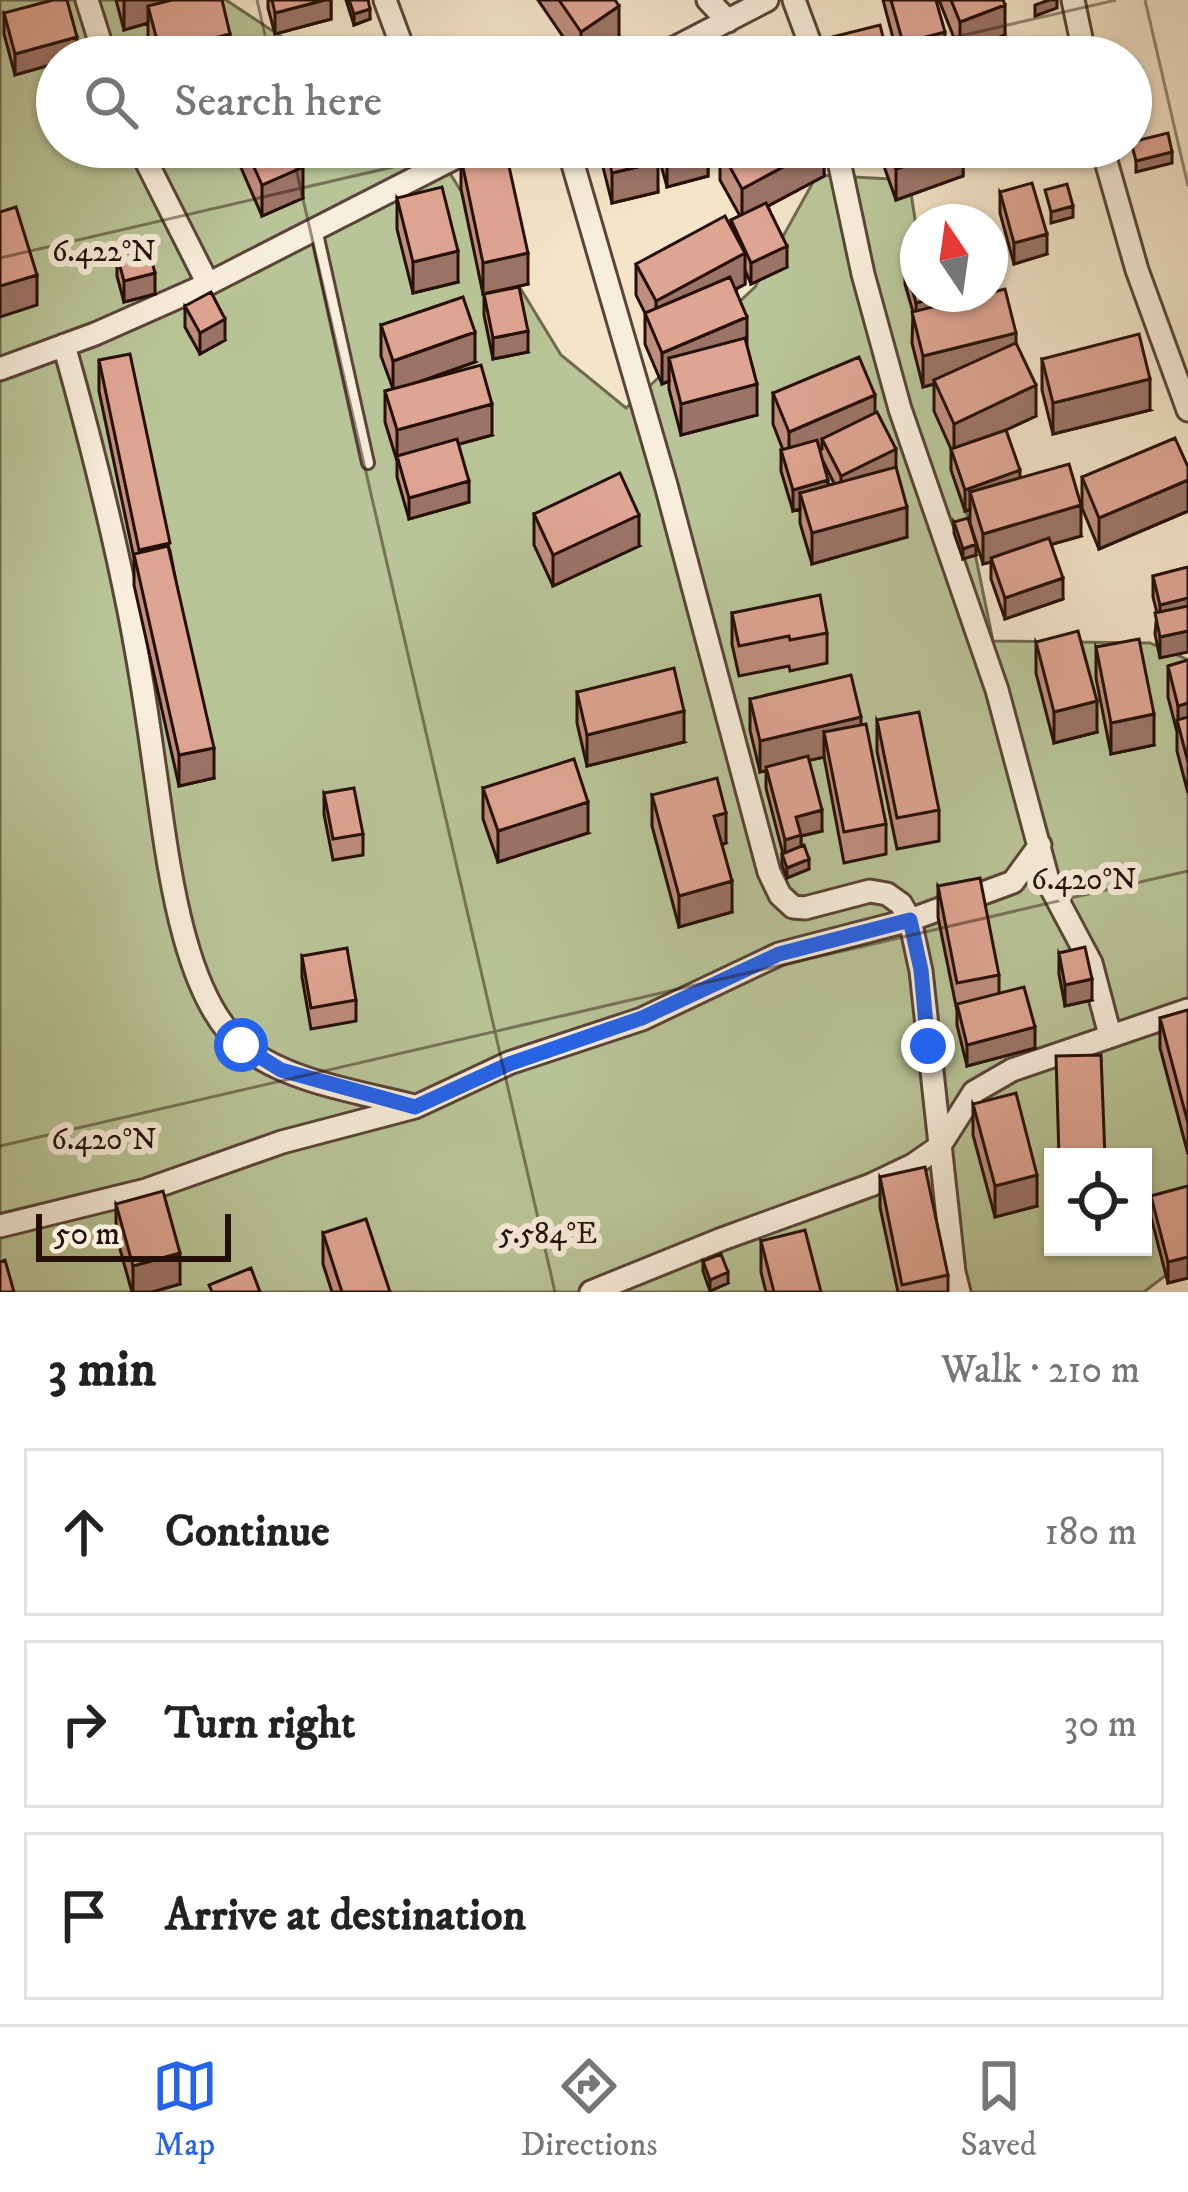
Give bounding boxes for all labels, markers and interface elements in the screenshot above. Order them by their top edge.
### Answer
search box [36,36,1152,168]
icon: search [78,69,144,135]
text: Search here [174,74,382,130]
north arrow [900,204,1008,312]
text: 6.422°N [52,234,156,271]
text: 6.420°N [1031,862,1137,899]
route start [214,1018,268,1072]
route end [901,1019,955,1073]
text: 6.420°N [51,1122,157,1159]
map controls [1044,1148,1152,1256]
button: locate [1044,1148,1152,1256]
scale bar [36,1208,231,1261]
text: 50 m [54,1214,120,1255]
text: 5.584°E [499,1216,597,1253]
text: 3 min [48,1338,156,1402]
text: Walk · 210 m [941,1346,1140,1395]
icon: ahead [51,1499,117,1565]
text: Continue [165,1504,330,1560]
text: 180 m [1045,1508,1137,1557]
icon: right [51,1691,117,1757]
text: Turn right [165,1696,355,1752]
text: 30 m [1064,1700,1137,1749]
icon: arrive [51,1883,117,1949]
text: Arrive at destination [165,1888,526,1944]
tab: Map [152,2053,218,2166]
tab: Directions [521,2053,657,2166]
tab: Saved [961,2053,1036,2166]

